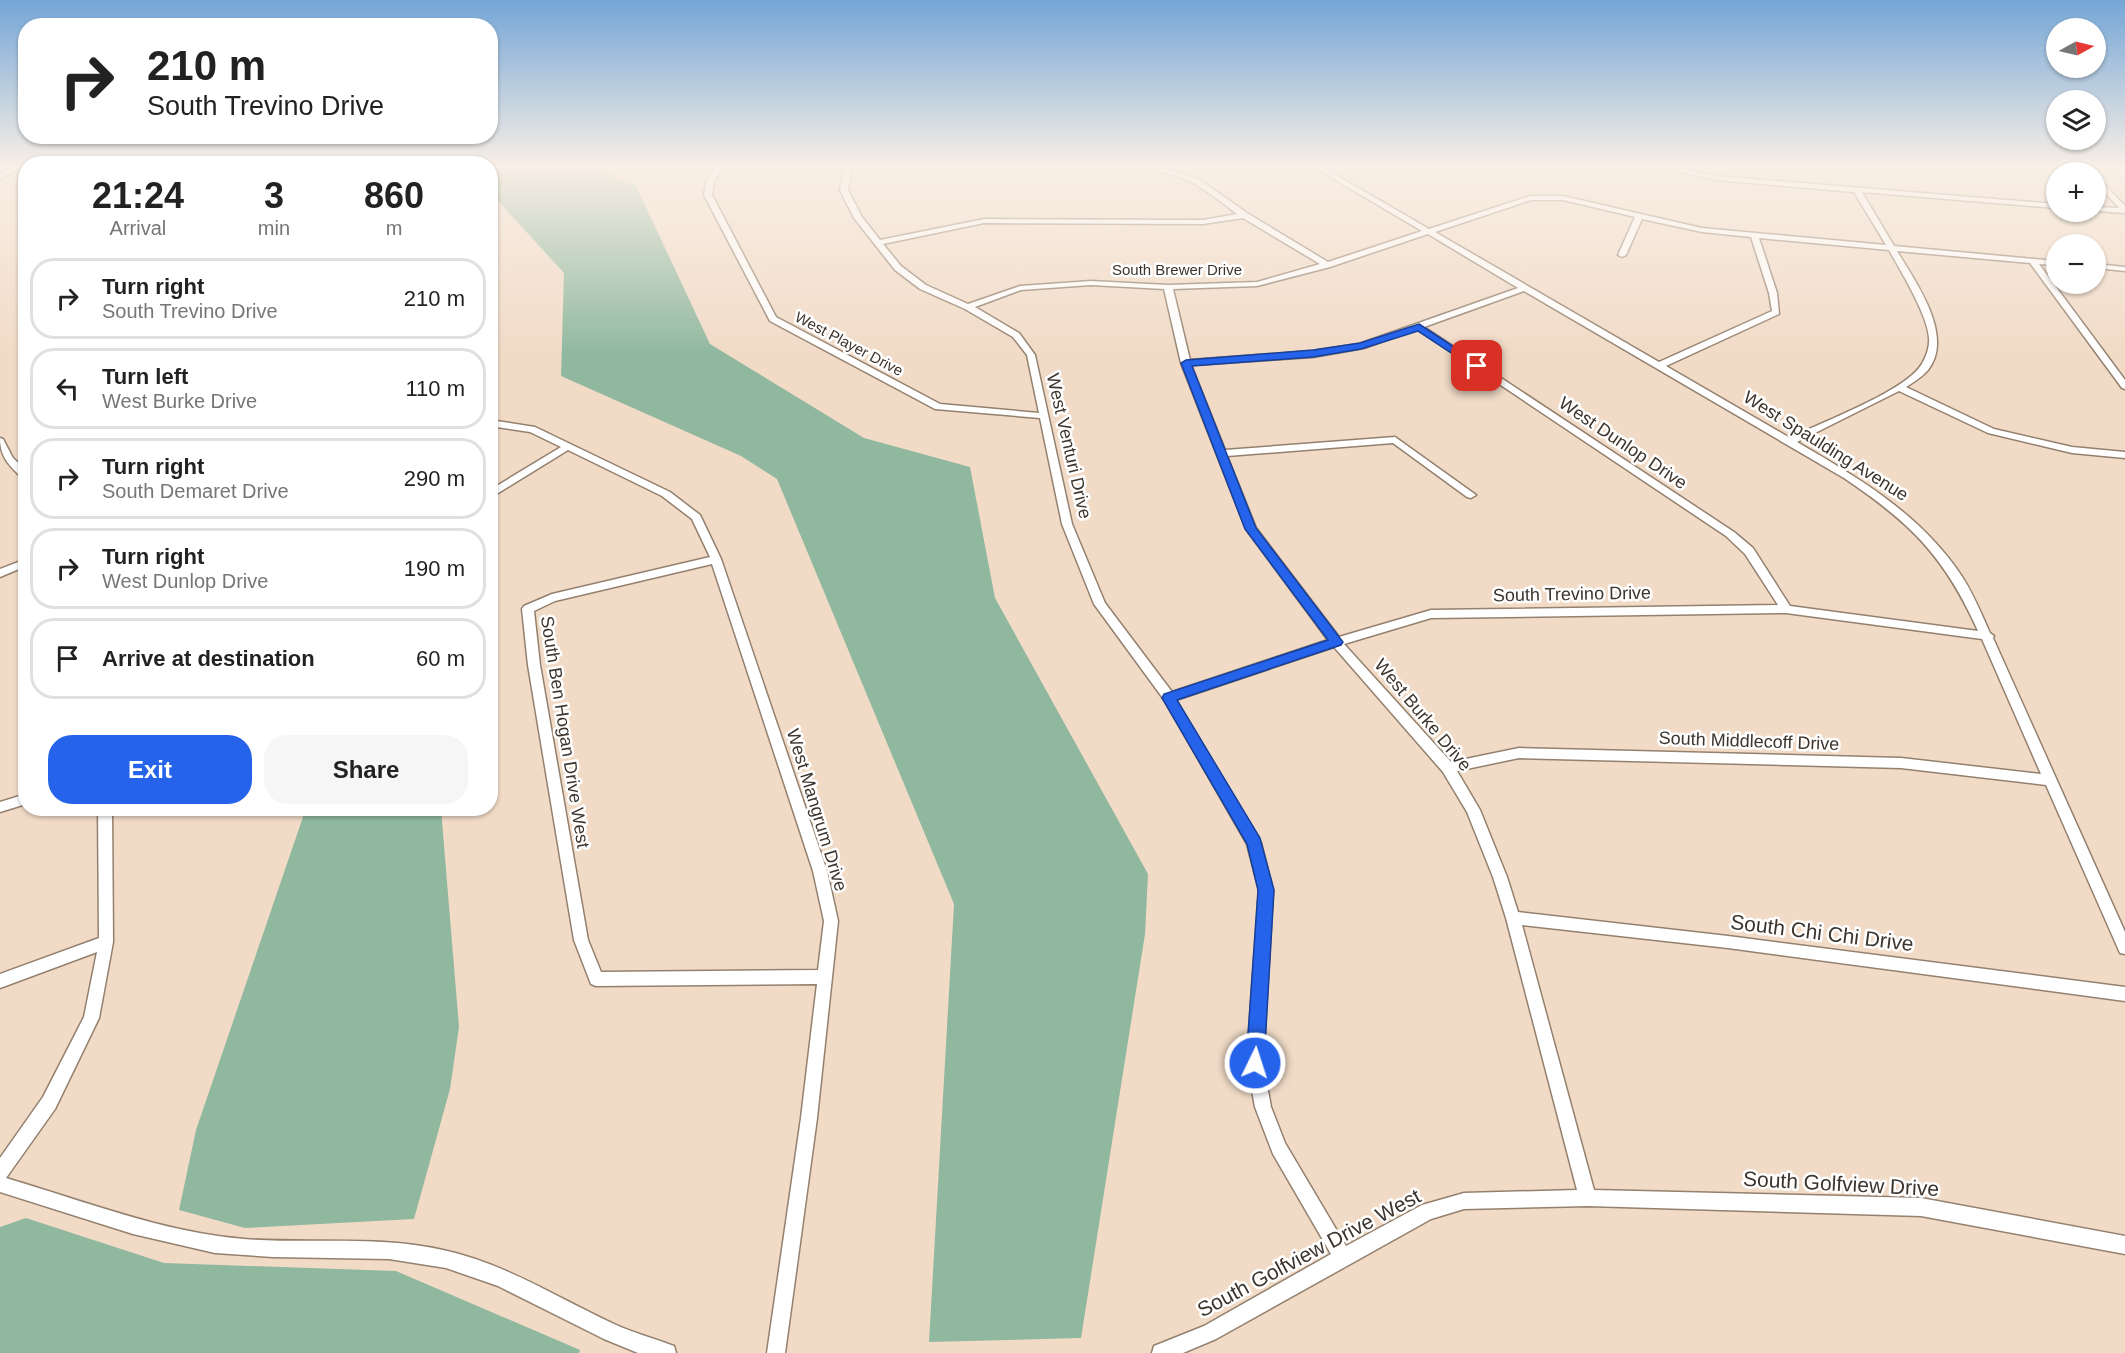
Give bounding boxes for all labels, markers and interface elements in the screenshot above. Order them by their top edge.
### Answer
north arrow [2046,18,2106,78]
map controls [2046,18,2106,294]
icon: right [48,42,126,120]
text: 210 m [147,42,266,89]
button: layers [2046,90,2106,150]
text: South Trevino Drive [147,91,384,121]
button: + [2046,162,2106,222]
text: 21:24 [92,175,184,216]
text: 3 [264,175,284,216]
text: 860 [364,175,424,216]
text: Arrival [110,217,166,239]
text: min [258,217,290,239]
text: m [386,217,402,239]
button: − [2046,234,2106,294]
street label: South Brewer Drive [1112,261,1242,278]
text: Turn right [102,274,204,299]
icon: right [51,282,84,315]
text: 210 m [404,286,465,311]
text: South Trevino Drive [102,300,278,322]
street label: West Player Drive [792,308,906,379]
pin [1451,340,1502,391]
icon: arrive [1460,349,1493,382]
text: Turn left [102,364,188,389]
street label: West Venturi Drive [1043,371,1095,521]
icon: left [51,372,84,405]
text: 110 m [405,376,465,401]
street label: West Spaulding Avenue [1740,387,1912,505]
text: West Burke Drive [102,390,257,412]
street label: West Dunlop Drive [1555,393,1691,493]
text: Turn right [102,454,204,479]
icon: right [51,462,84,495]
text: 290 m [404,466,465,491]
text: South Demaret Drive [102,480,289,502]
text: Turn right [102,544,204,569]
icon: right [51,552,84,585]
text: 190 m [404,556,465,581]
text: West Dunlop Drive [102,570,268,592]
street label: South Trevino Drive [1493,583,1651,605]
street label: South Ben Hogan Drive West [537,614,593,850]
icon: arrive [51,642,84,675]
text: Arrive at destination [102,646,315,671]
text: 60 m [416,646,465,671]
street label: West Burke Drive [1370,655,1476,775]
street label: West Mangrum Drive [783,726,851,894]
street label: South Middlecoff Drive [1658,728,1840,754]
button: Exit [48,735,252,804]
button: Share [264,735,468,804]
street label: South Chi Chi Drive [1729,910,1915,955]
position arrow [1223,1031,1287,1095]
street label: South Golfview Drive [1743,1167,1940,1200]
street label: South Golfview Drive West [1193,1184,1424,1321]

